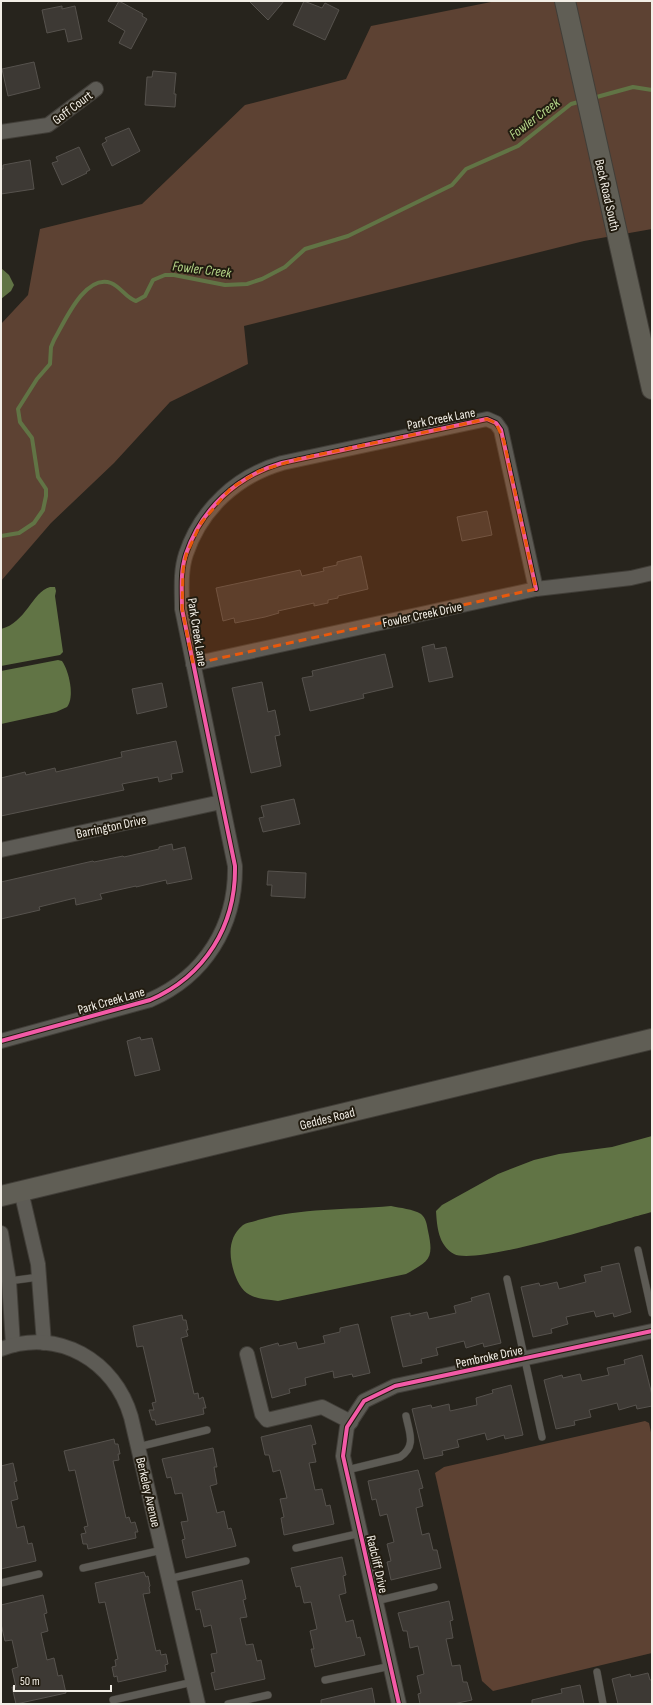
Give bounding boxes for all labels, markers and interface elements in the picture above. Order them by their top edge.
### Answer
street label: Goff Court [49,87,96,128]
water label: Fowler Creek [506,93,564,143]
street label: Beck Road South [591,158,623,233]
water label: Fowler Creek [172,257,233,282]
street label: Park Creek Lane [406,405,477,433]
street label: Park Creek Lane [184,597,210,667]
street label: Fowler Creek Drive [381,599,463,631]
street label: Barrington Drive [75,812,148,842]
street label: Park Creek Lane [76,984,147,1018]
street label: Geddes Road [298,1104,356,1134]
street label: Pembroke Drive [454,1342,524,1372]
street label: Berkeley Avenue [132,1456,164,1529]
street label: Radcliff Drive [363,1534,391,1595]
scale bar [14,1667,111,1693]
text: 50 m [20,1674,40,1689]

